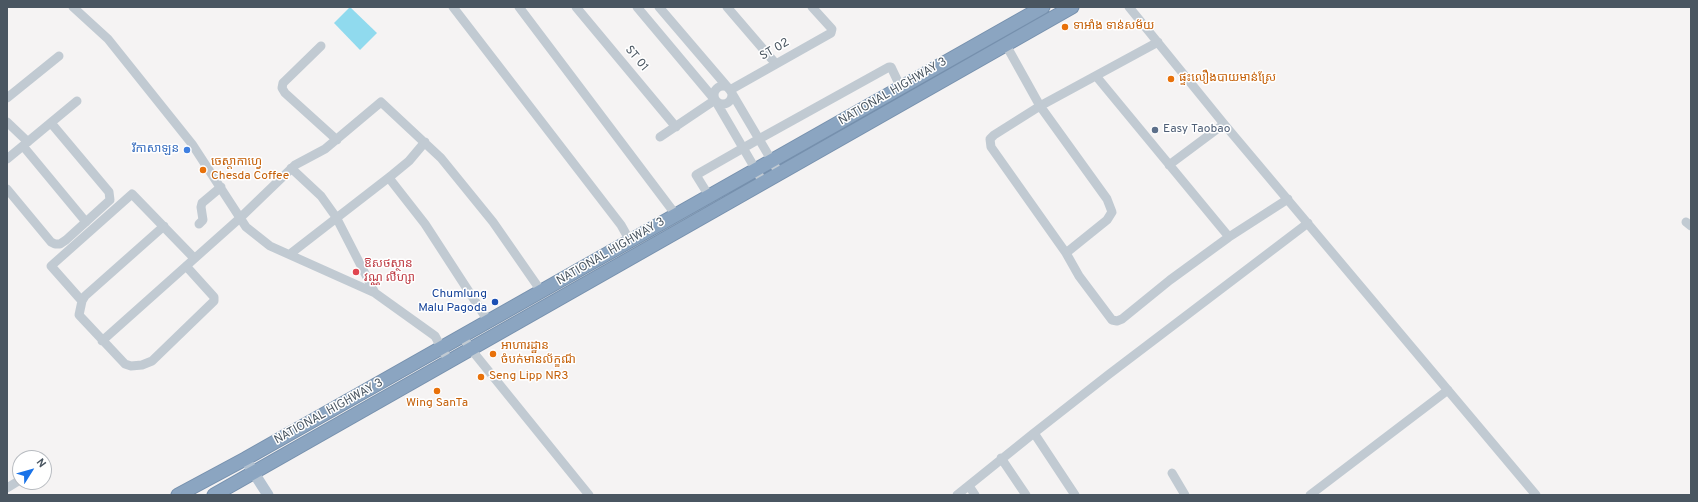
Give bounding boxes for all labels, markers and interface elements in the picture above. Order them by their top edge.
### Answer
place label: ទាអាំង ទាន់សម័យ [1073,20,1155,34]
marker: ទាអាំង ទាន់សម័យ [1060,22,1070,32]
street label: ST 02 [758,36,792,64]
street label: ST 01 [621,43,651,75]
street label: NATIONAL HIGHWAY 3 [836,55,950,129]
place label: ផ្ទះលឿងបាយមាន់ស្រែ [1179,72,1276,86]
marker: ផ្ទះលឿងបាយមាន់ស្រែ [1166,74,1176,84]
place label: Easy Taobao [1163,123,1231,137]
marker: Easy Taobao [1150,125,1160,135]
place label: រីកាសាឡន [132,143,179,157]
marker: រីកាសាឡន [182,145,192,155]
place label: ចេស្ដាកាហ្វេ Chesda Coffee [211,156,289,184]
marker: ចេស្ដាកាហ្វេ Chesda Coffee [198,165,208,175]
street label: NATIONAL HIGHWAY 3 [554,215,668,289]
place label: ឱសថស្ថាន វណ្ណ លីហ្សា [364,258,415,286]
marker: ឱសថស្ថាន វណ្ណ លីហ្សា [351,267,361,277]
place label: Chumlung Malu Pagoda [418,288,487,316]
marker: Chumlung Malu Pagoda [490,297,500,307]
place label: អាហារដ្ឋាន ចំបក់មានល័ក្ខណ៏ [501,340,576,368]
marker: អាហារដ្ឋាន ចំបក់មានល័ក្ខណ៏ [488,349,498,359]
place label: Seng Lipp NR3 [489,370,569,384]
marker: Seng Lipp NR3 [476,372,486,382]
street label: NATIONAL HIGHWAY 3 [272,376,386,448]
marker: Wing SanTa [432,386,442,396]
place label: Wing SanTa [406,397,468,411]
north arrow [12,450,52,490]
text: N [33,456,49,471]

